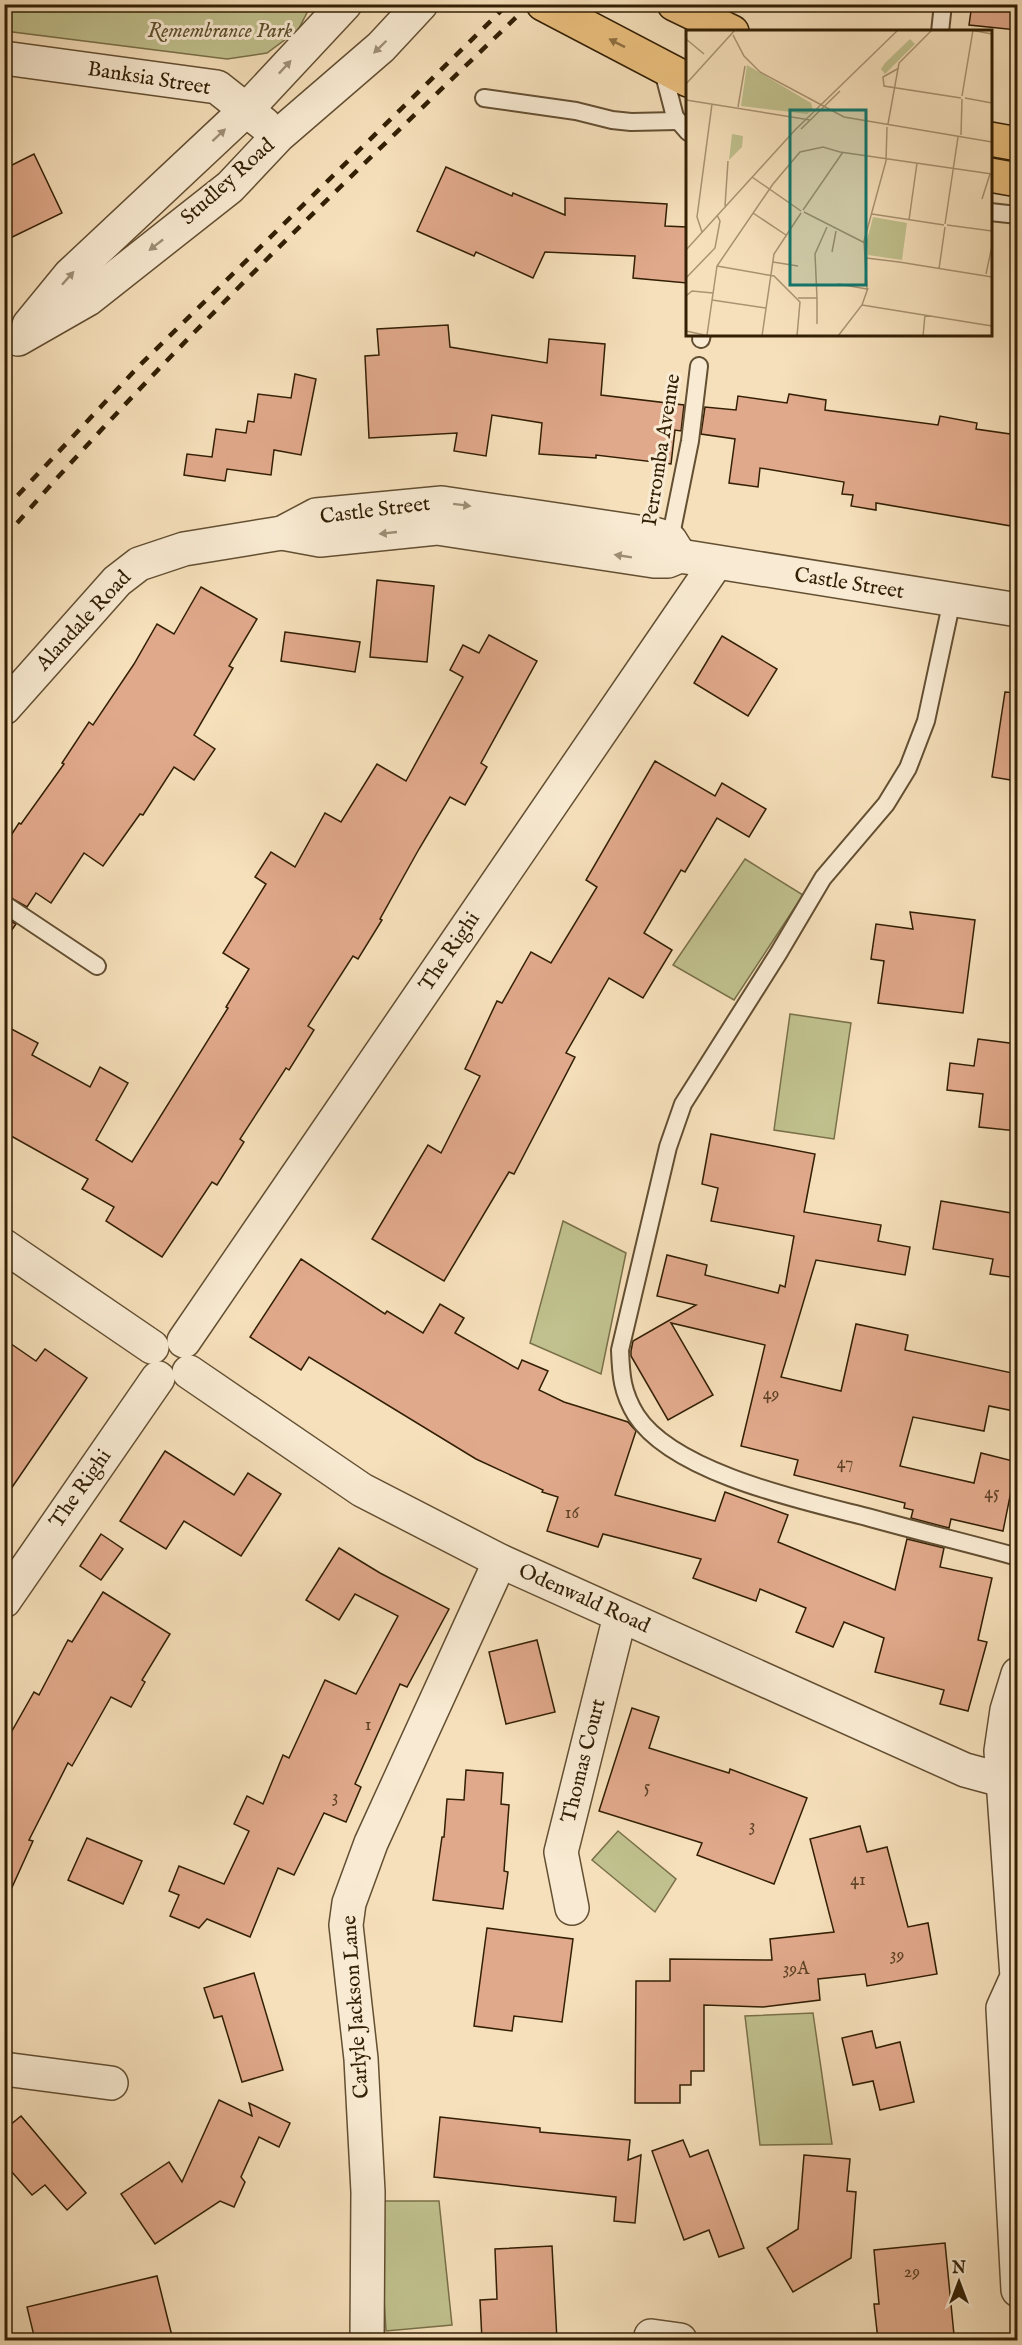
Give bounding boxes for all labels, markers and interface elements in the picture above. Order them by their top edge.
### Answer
park label: Remembrance Park [148,18,293,45]
inset map [686,30,992,336]
one-way arrow [374,39,388,53]
one-way arrow [608,39,625,48]
street label: Banksia Street [86,56,212,102]
one-way arrow [278,60,292,74]
one-way arrow [211,129,226,142]
street label: Studley Road [175,132,281,231]
one-way arrow [148,239,164,252]
one-way arrow [61,271,74,286]
street label: Perromba Avenue [637,372,687,528]
street label: Castle Street [318,491,432,531]
one-way arrow [452,500,471,510]
one-way arrow [379,528,398,538]
one-way arrow [613,552,632,561]
street label: Castle Street [792,562,906,606]
street label: Alandale Road [30,564,138,678]
street label: The Righi [414,907,486,997]
house number: 49 [763,1383,779,1406]
street label: The Righi [44,1444,118,1534]
house number: 47 [837,1452,853,1475]
house number: 45 [984,1482,1000,1505]
house number: 16 [565,1502,580,1525]
street label: Odenwald Road [514,1558,655,1640]
street label: Thomas Court [556,1696,612,1826]
house number: 1 [365,1714,371,1737]
house number: 5 [644,1776,651,1799]
house number: 3 [332,1786,338,1809]
house number: 3 [749,1815,755,1838]
house number: 41 [850,1869,866,1892]
street label: Carlyle Jackson Lane [336,1914,376,2100]
house number: 39 [890,1944,904,1967]
house number: 39A [783,1958,810,1981]
north arrow [929,2252,989,2312]
text: N [951,2259,966,2279]
house number: 29 [904,2261,920,2284]

